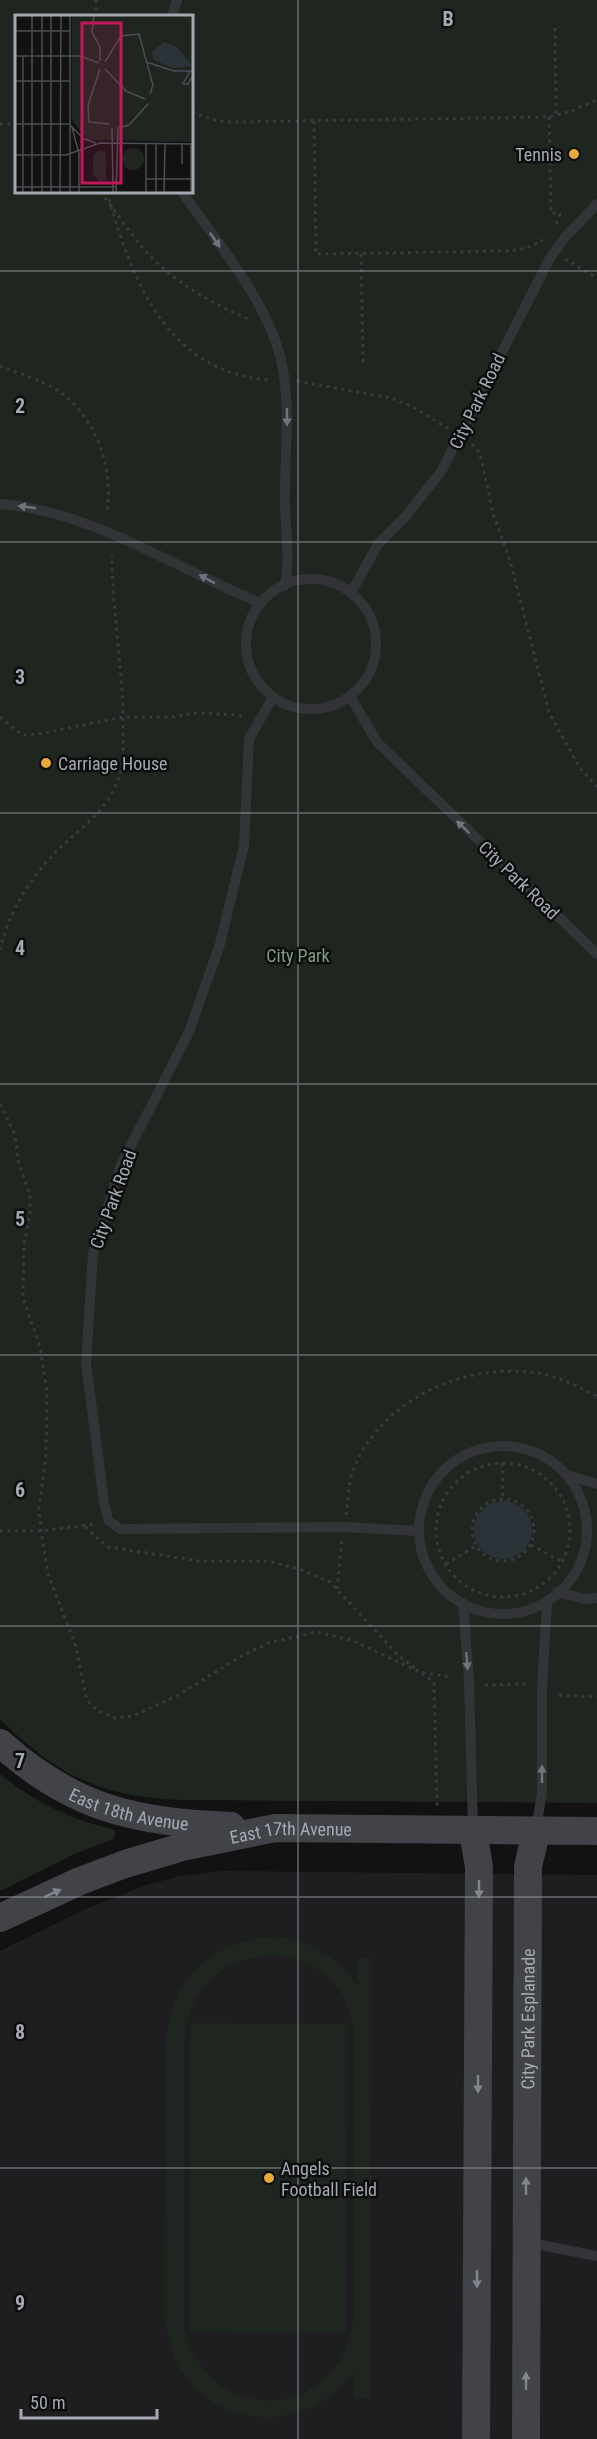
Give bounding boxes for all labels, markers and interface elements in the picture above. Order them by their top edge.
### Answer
text: B [442,7,454,31]
inset map [15,15,194,194]
place label: Tennis [515,144,562,165]
marker: Tennis [567,147,581,161]
one-way arrow [209,232,220,248]
street label: City Park Road [445,350,509,452]
text: 2 [15,394,25,418]
one-way arrow [282,407,292,426]
one-way arrow [17,503,36,512]
one-way arrow [198,574,215,584]
text: 3 [15,665,25,689]
place label: Carriage House [58,753,168,774]
marker: Carriage House [39,756,53,770]
one-way arrow [457,820,471,834]
street label: City Park Road [474,836,564,924]
text: 4 [15,936,25,960]
park label: City Park [266,945,330,966]
street label: City Park Road [85,1147,141,1251]
text: 5 [15,1207,25,1231]
text: 6 [15,1478,25,1502]
one-way arrow [463,1652,472,1671]
text: 7 [15,1749,25,1773]
one-way arrow [537,1764,547,1783]
street label: East 18th Avenue [66,1783,190,1834]
street label: East 17th Avenue [228,1817,352,1848]
one-way arrow [474,1880,484,1899]
one-way arrow [45,1888,63,1898]
street label: City Park Esplanade [517,1948,538,2090]
text: 8 [15,2020,25,2044]
one-way arrow [473,2075,483,2094]
place label: Angels Football Field [281,2158,377,2200]
marker: Angels Football Field [262,2171,276,2185]
one-way arrow [521,2176,531,2195]
one-way arrow [472,2270,482,2289]
text: 9 [15,2291,25,2315]
one-way arrow [521,2371,531,2390]
scale bar [21,2382,158,2420]
text: 50 m [30,2392,65,2413]

